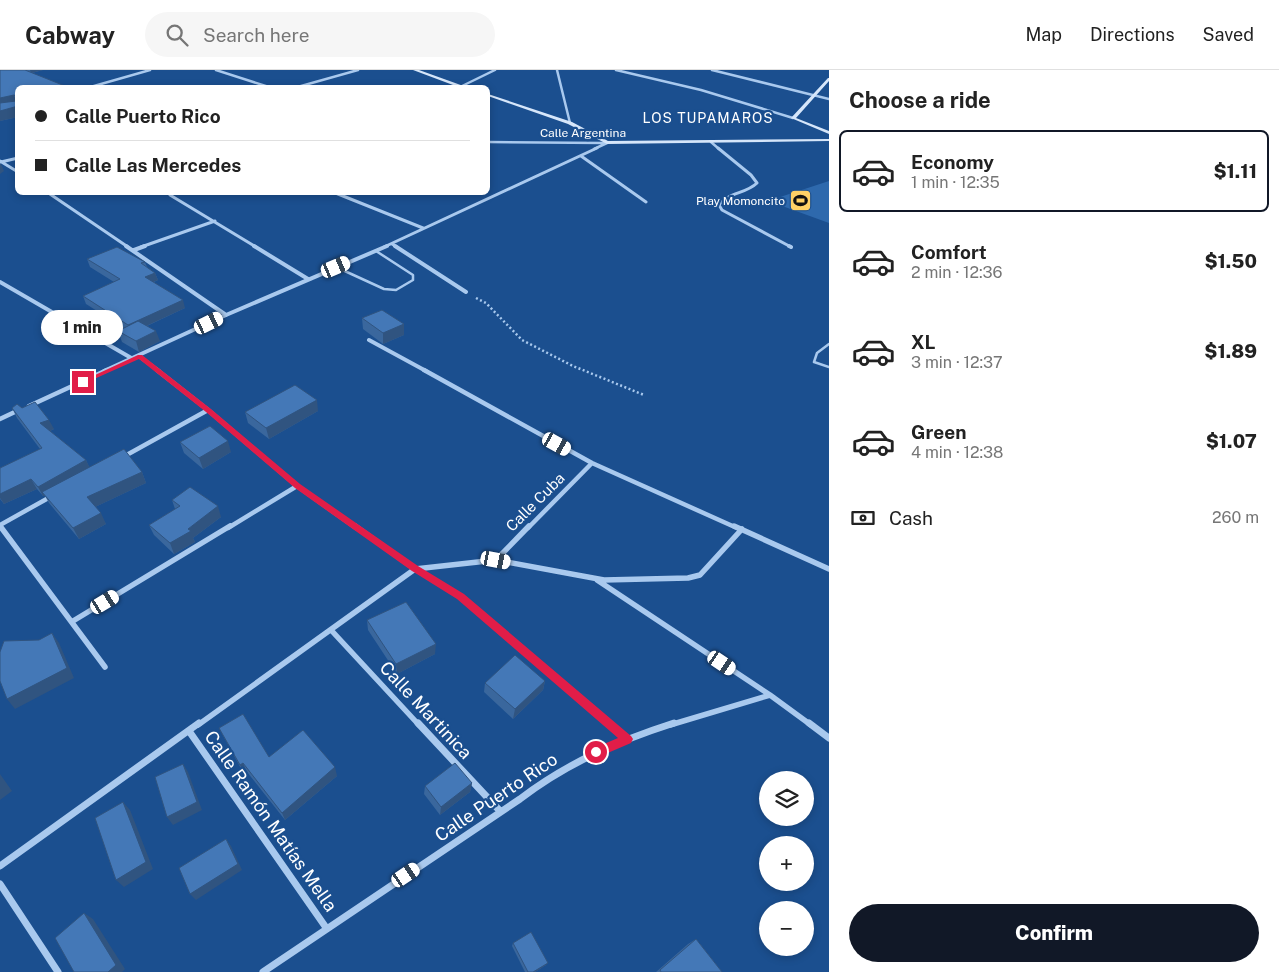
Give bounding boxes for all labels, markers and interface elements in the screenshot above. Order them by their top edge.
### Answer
search box [145,12,495,57]
text: Cabway [25,21,115,49]
icon: search [163,21,191,49]
text: Search here [203,24,310,46]
text: Map [1025,24,1062,45]
text: Directions [1090,24,1175,45]
text: Saved [1203,24,1254,45]
text: Choose a ride [849,87,991,113]
text: Calle Puerto Rico [65,105,221,127]
district label: LOS TUPAMAROS [642,110,774,126]
street label: Calle Argentina [540,126,626,140]
icon: car [851,149,896,194]
text: Economy [911,151,994,173]
text: Calle Las Mercedes [65,154,241,176]
text: $1.11 [1213,160,1257,182]
text: 1 min · 12:35 [911,173,1000,192]
sports icon: Play Momoncito [789,189,813,213]
place label: Play Momoncito [696,194,785,208]
icon: car [851,239,896,284]
text: Comfort [911,241,987,263]
text: $1.50 [1204,250,1257,272]
car [319,254,352,280]
text: 2 min · 12:36 [911,263,1003,282]
callout: 1 min [42,310,124,344]
car [192,310,225,336]
text: 1 min [62,318,102,337]
icon: car [851,329,896,374]
text: XL [911,331,936,353]
text: $1.89 [1204,340,1257,362]
text: 3 min · 12:37 [911,353,1003,372]
route end [72,371,94,393]
icon: car [851,419,896,464]
text: Green [911,421,966,443]
car [540,430,573,458]
text: $1.07 [1206,430,1257,452]
text: 4 min · 12:38 [911,443,1003,462]
street label: Calle Cuba [502,469,568,535]
icon: cash [849,504,877,532]
text: Cash [889,507,933,529]
text: 260 m [1212,508,1259,527]
car [479,550,512,570]
car [88,588,121,616]
car [705,648,738,678]
street label: Calle Martinica [376,657,476,763]
street label: Calle Ramón Matías Mella [200,727,342,915]
route start [585,741,607,763]
street label: Calle Puerto Rico [431,748,561,846]
map controls [759,771,814,956]
button: layers [759,771,814,826]
button: + [759,836,814,891]
car [389,860,422,890]
button: − [759,901,814,956]
button: Confirm [849,904,1259,962]

